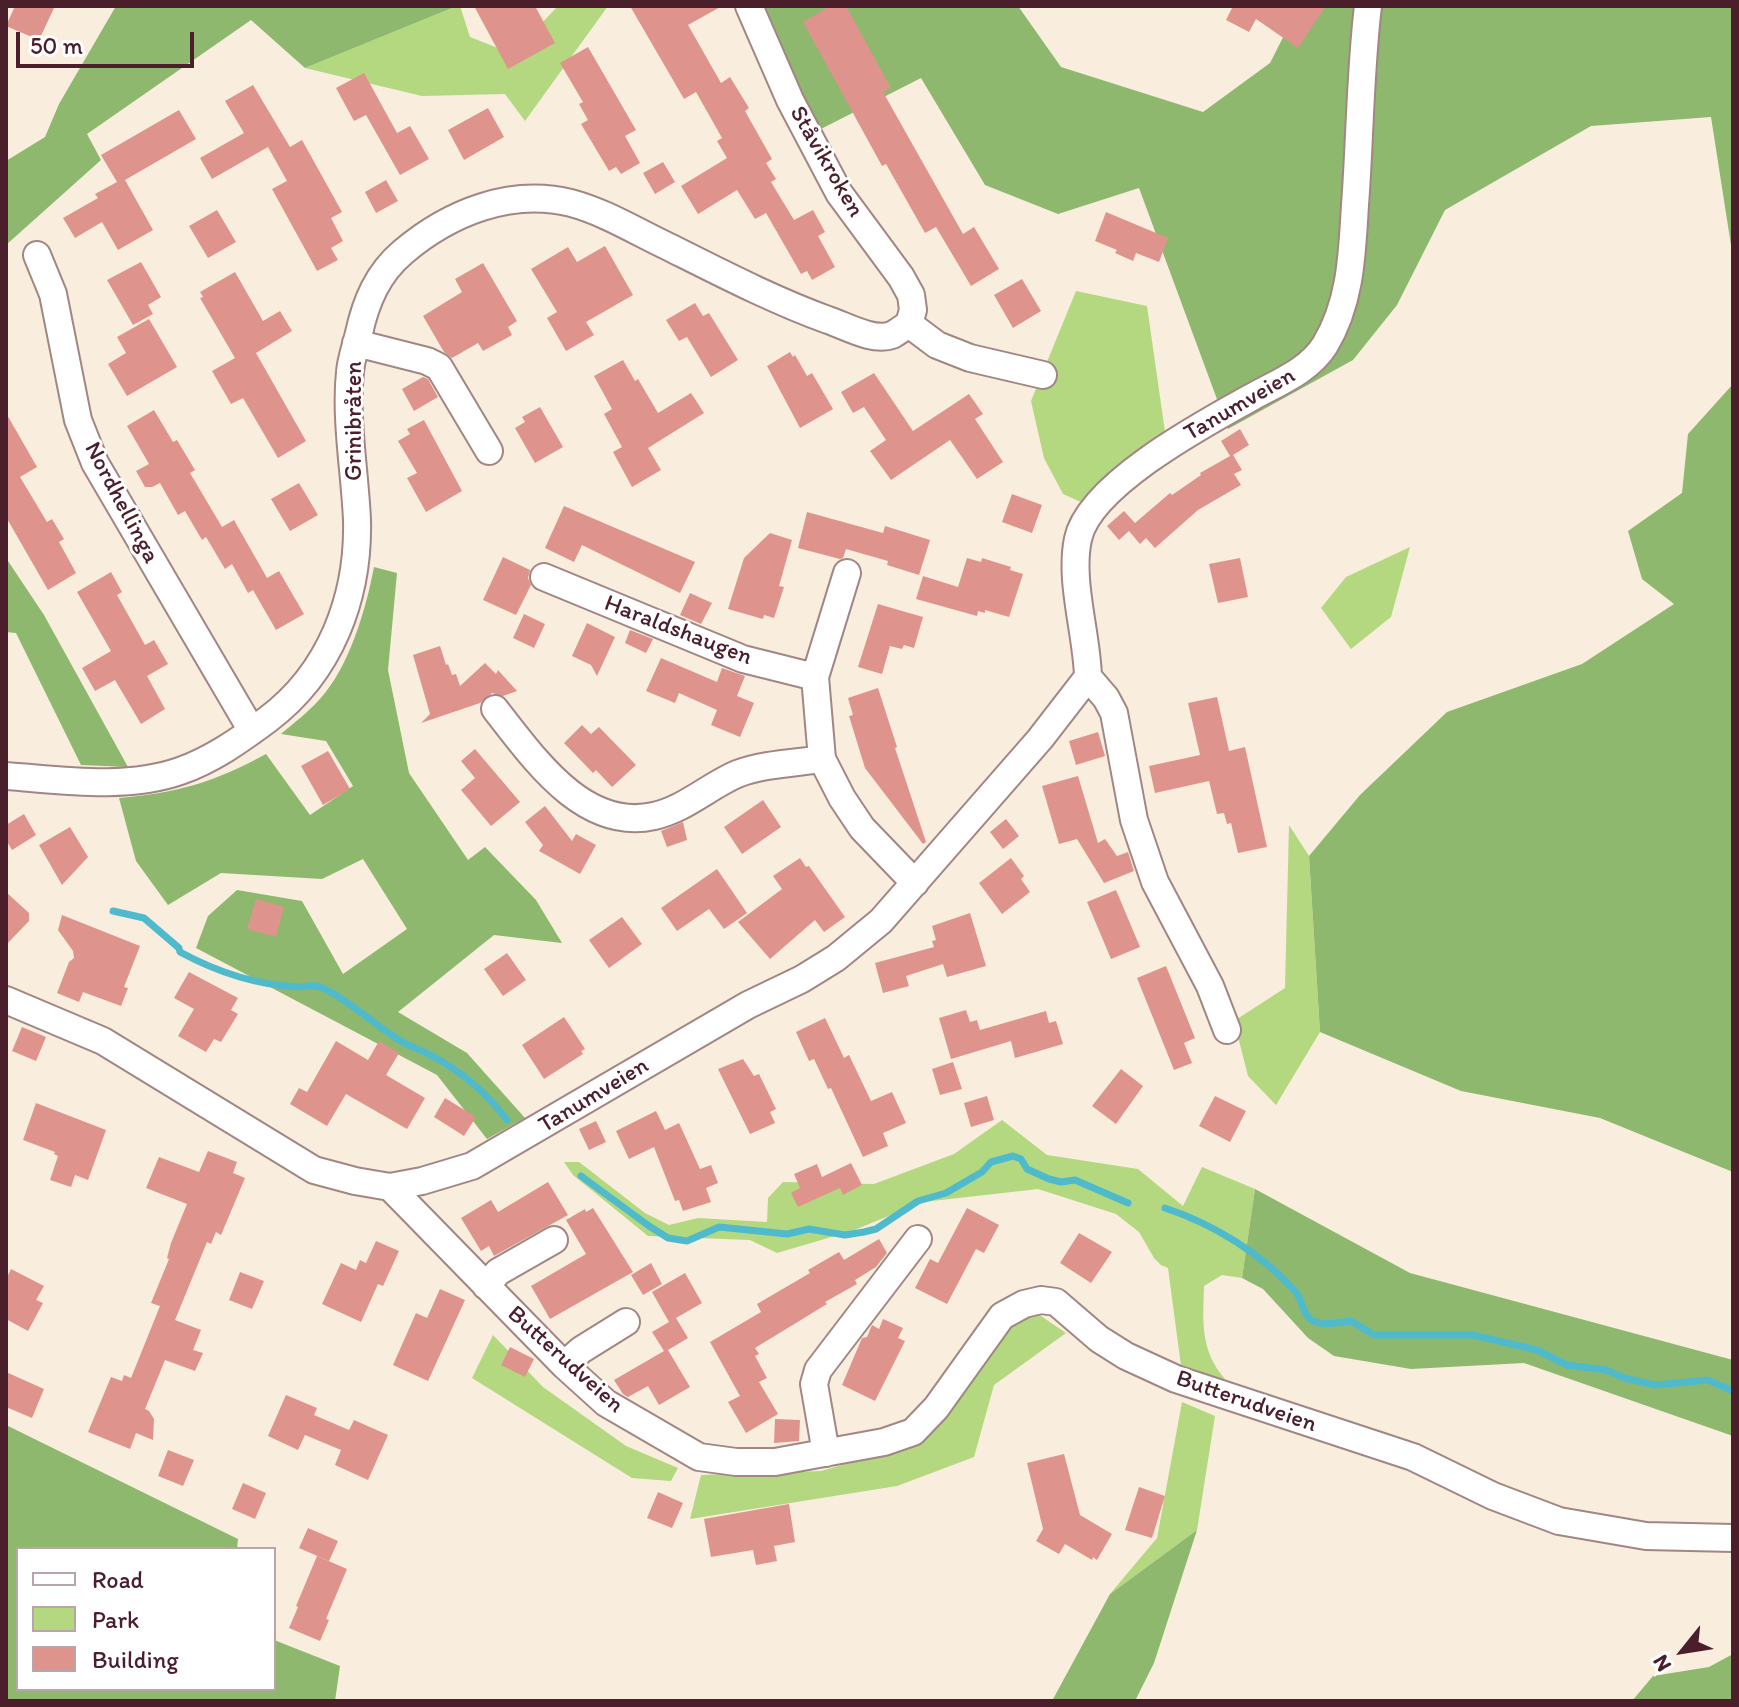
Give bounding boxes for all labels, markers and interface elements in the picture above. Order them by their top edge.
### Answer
scale bar [20,16,198,66]
text: 50 m [30,31,83,60]
street label: Ståvikroken [783,101,869,223]
street label: Grinibråten [341,361,369,481]
street label: Tanumveien [1179,362,1301,448]
street label: Nordhellinga [77,437,165,569]
street label: Haraldshaugen [600,590,756,672]
street label: Tanumveien [534,1052,654,1140]
street label: Butterudveien [501,1300,629,1420]
street label: Butterudveien [1172,1364,1320,1440]
legend [16,1547,276,1691]
text: Road [92,1565,144,1594]
text: Park [92,1605,139,1634]
north arrow [1643,1611,1723,1691]
text: Building [92,1645,179,1674]
text: N [1646,1650,1677,1676]

